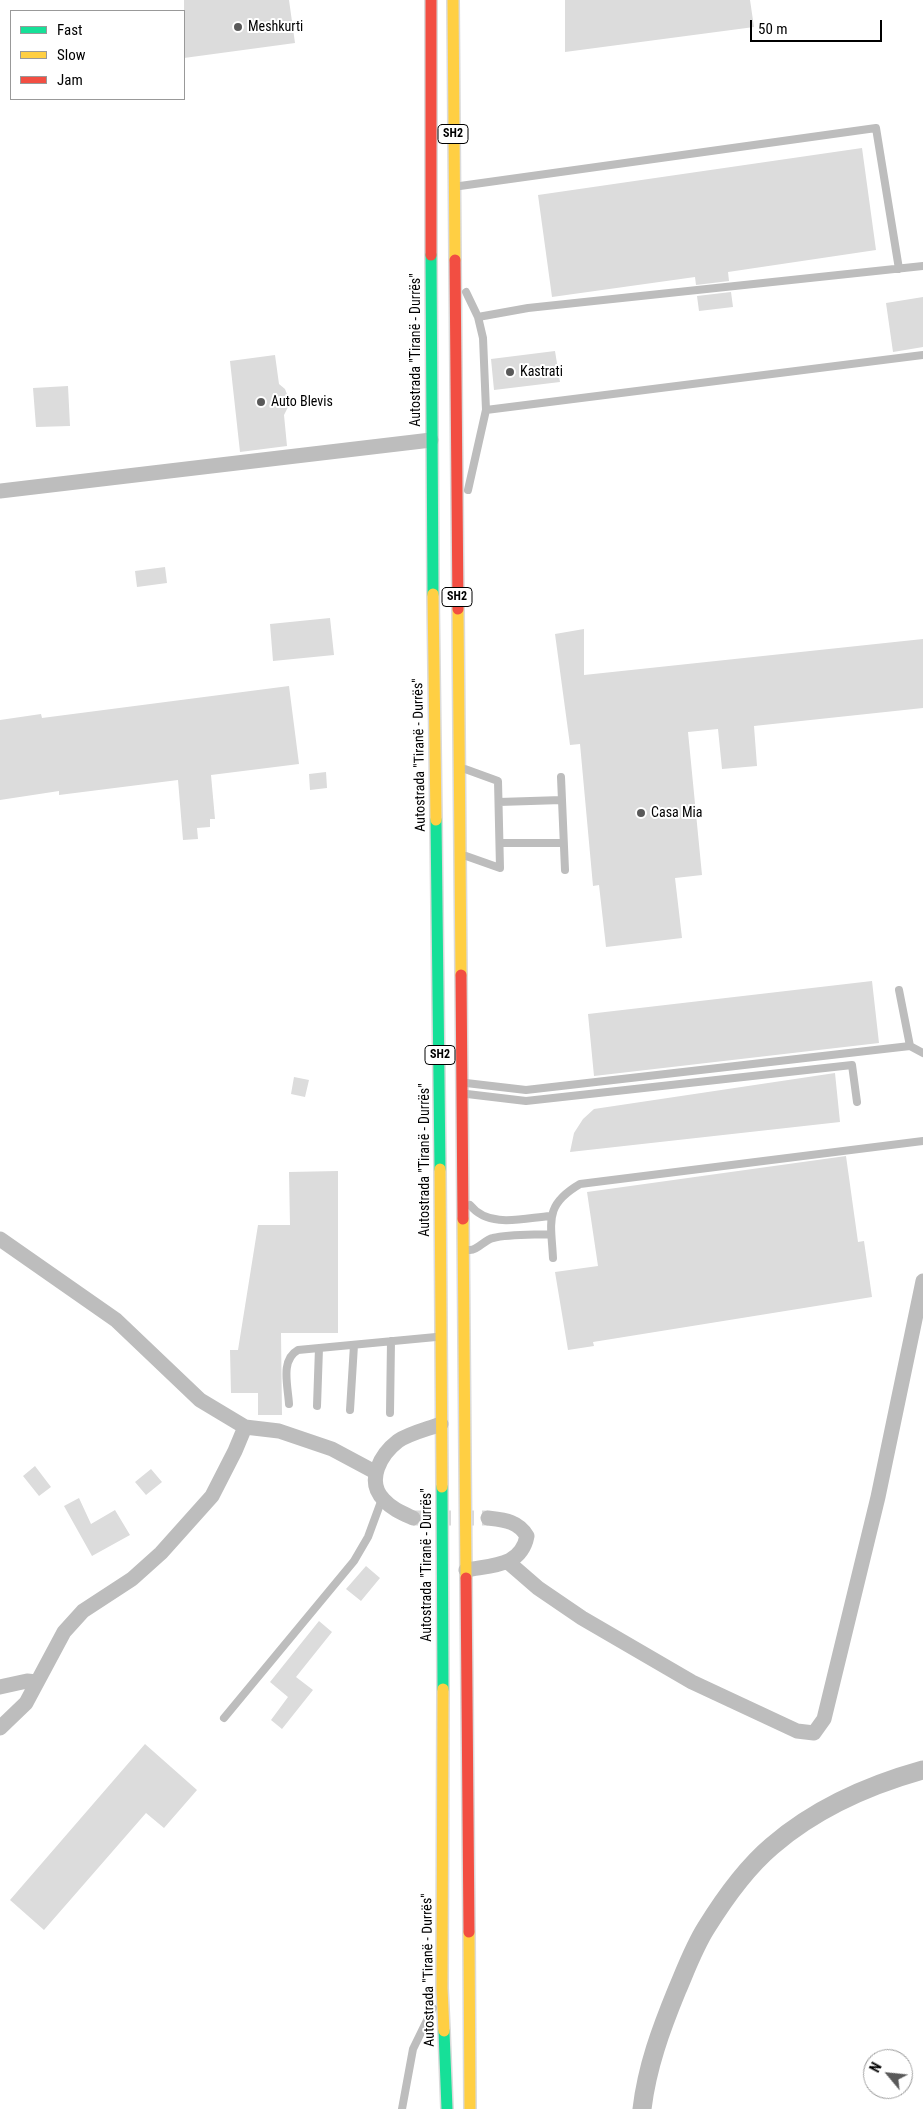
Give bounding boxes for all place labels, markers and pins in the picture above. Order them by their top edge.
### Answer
place label: Meshkurti [248,19,303,35]
marker: Meshkurti [232,21,244,33]
place label: Kastrati [520,364,563,380]
marker: Kastrati [504,366,516,378]
place label: Auto Blevis [271,394,333,410]
marker: Auto Blevis [255,396,267,408]
place label: Casa Mia [651,805,702,821]
marker: Casa Mia [635,807,647,819]

